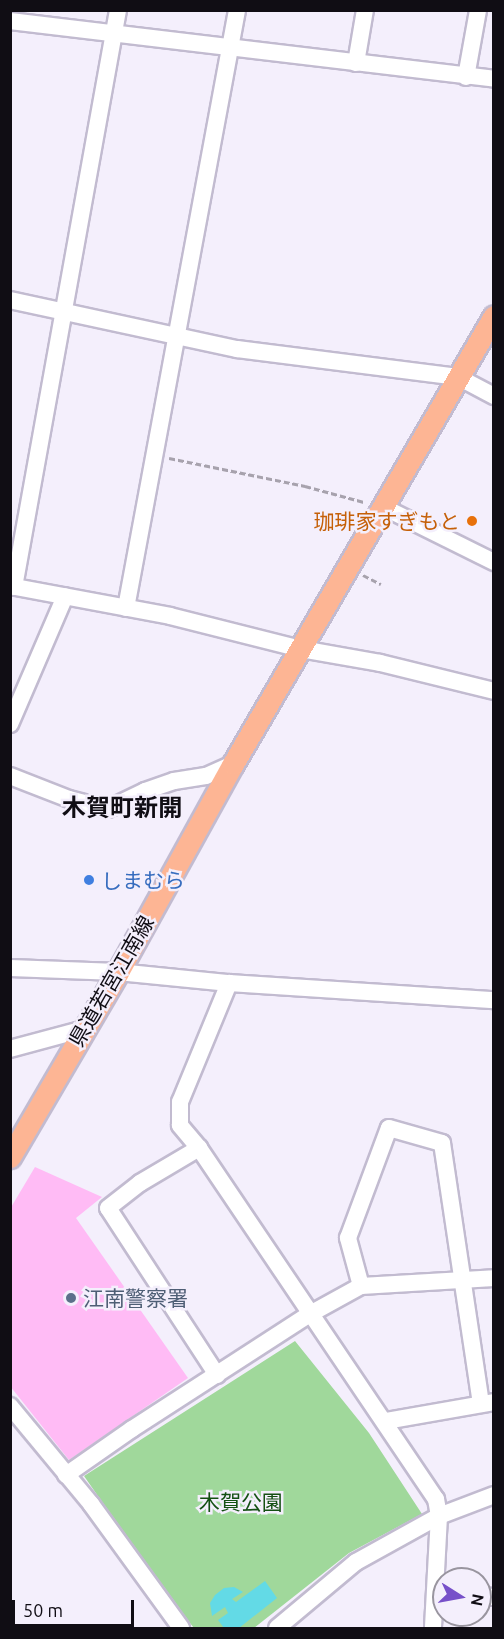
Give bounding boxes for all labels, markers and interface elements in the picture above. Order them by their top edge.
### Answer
place label: 珈琲家すぎもと [313,508,460,534]
marker: 珈琲家すぎもと [465,514,479,528]
district label: 木賀町新開 [62,794,182,822]
place label: しまむら [101,867,185,893]
marker: しまむら [82,873,96,887]
street label: 県道若宮江南線 [63,911,159,1051]
place label: 江南警察署 [83,1285,188,1311]
marker: 江南警察署 [64,1291,78,1305]
park label: 木賀公園 [199,1489,283,1515]
north arrow [432,1567,492,1627]
scale bar [15,1588,136,1626]
text: N [468,1592,488,1608]
text: 50 m [23,1600,63,1620]

